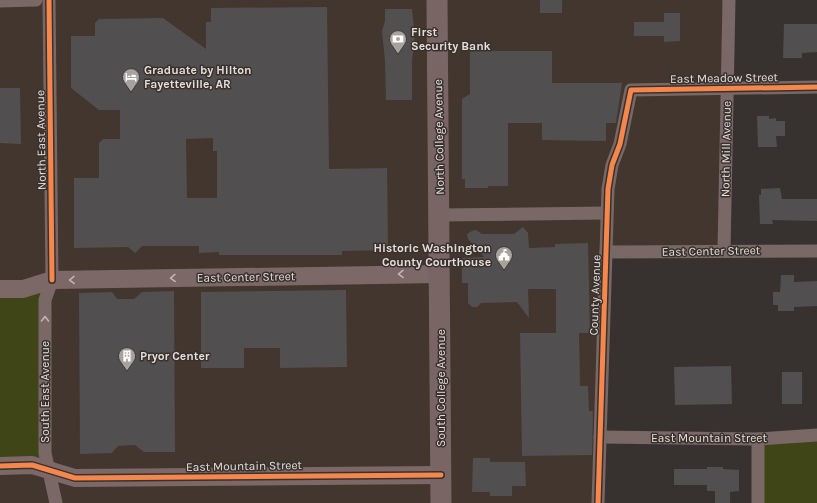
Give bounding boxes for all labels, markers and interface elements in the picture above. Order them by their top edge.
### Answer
place label: First Security Bank [411,25,491,53]
bank icon: First Security Bank [388,29,408,54]
place label: Graduate by Hilton Fayetteville, AR [144,63,251,91]
hotel icon: Graduate by Hilton Fayetteville, AR [121,67,141,92]
street label: East Meadow Street [670,70,779,86]
street label: North College Avenue [431,79,447,195]
street label: North East Avenue [33,90,49,190]
street label: North Mill Avenue [718,101,734,197]
place label: Historic Washington County Courthouse [374,241,491,269]
street label: East Center Street [662,243,761,259]
public building icon: Historic Washington County Courthouse [494,245,514,270]
street label: County Avenue [587,254,603,336]
street label: East Center Street [197,269,296,285]
one-way arrow [398,270,404,278]
one-way arrow [170,274,176,282]
one-way arrow [69,276,75,284]
one-way arrow [41,316,49,322]
street label: South College Avenue [434,329,448,447]
street label: South East Avenue [38,341,52,443]
building icon: Pryor Center [117,346,137,371]
place label: Pryor Center [140,349,210,363]
street label: East Mountain Street [651,431,767,445]
street label: East Mountain Street [186,458,303,474]

